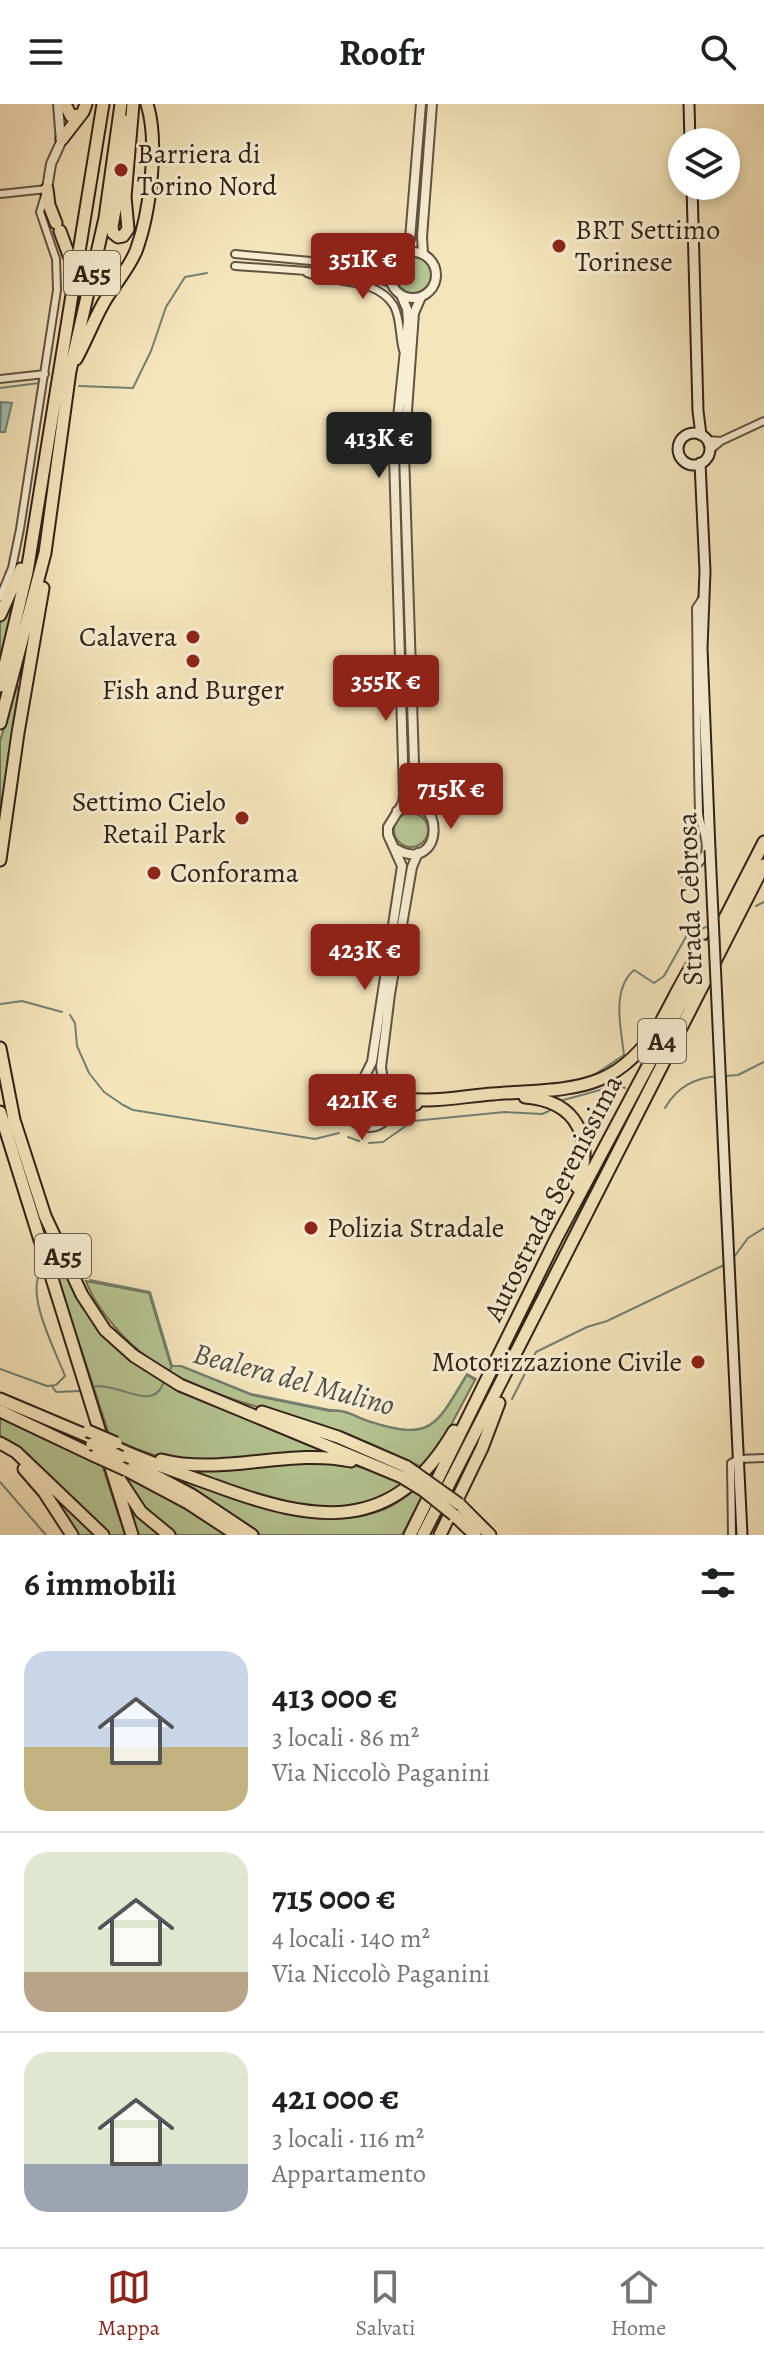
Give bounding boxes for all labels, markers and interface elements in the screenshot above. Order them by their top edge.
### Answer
text: Roofr [339,28,425,77]
icon: menu [24,30,68,74]
icon: search [696,30,740,74]
map controls [668,128,740,200]
button: layers [668,128,740,200]
place label: Barriera di Torino Nord [137,135,278,205]
marker: Barriera di Torino Nord [112,161,130,179]
place label: BRT Settimo Torinese [575,211,720,281]
pin: 351K € [298,233,428,301]
marker: BRT Settimo Torinese [550,237,568,255]
text: 351K € [329,241,397,276]
road number: A55 [64,251,120,295]
pin: 413K € [314,412,444,480]
text: 413K € [344,420,414,455]
place label: Calavera [79,618,177,656]
marker: Calavera [184,628,202,646]
marker: Fish and Burger [184,652,202,670]
pin: 355K € [321,655,451,723]
text: 355K € [351,663,421,698]
place label: Fish and Burger [102,671,284,709]
pin: 715K € [386,763,516,831]
text: 715K € [417,771,485,806]
place label: Settimo Cielo Retail Park [72,783,226,853]
marker: Settimo Cielo Retail Park [233,809,251,827]
street label: Strada Cebrosa [668,812,712,986]
place label: Conforama [170,854,299,892]
marker: Conforama [145,864,163,882]
pin: 423K € [300,924,430,992]
text: 423K € [329,932,401,967]
road number: A4 [638,1019,686,1063]
street label: Autostrada Serenissima [474,1068,632,1328]
pin: 421K € [297,1074,427,1142]
text: 421K € [327,1082,397,1117]
place label: Polizia Stradale [327,1209,504,1247]
marker: Polizia Stradale [302,1219,320,1237]
road number: A55 [35,1234,91,1278]
water label: Bealera del Mulino [189,1333,399,1425]
place label: Motorizzazione Civile [432,1343,682,1381]
marker: Motorizzazione Civile [689,1353,707,1371]
text: 6 immobili [24,1560,177,1607]
icon: filters [696,1561,740,1605]
text: 413 000 € [272,1673,397,1720]
icon: home [88,1683,184,1779]
text: 3 locali · 86 m² [272,1720,419,1755]
text: Via Niccolò Paganini [272,1755,490,1790]
text: 715 000 € [272,1874,396,1921]
icon: home [88,1884,184,1980]
text: 4 locali · 140 m² [272,1921,430,1956]
text: Via Niccolò Paganini [272,1956,490,1991]
text: 421 000 € [272,2074,399,2121]
icon: home [88,2084,184,2180]
text: 3 locali · 116 m² [272,2121,424,2156]
text: Appartamento [272,2156,426,2191]
tab: Mappa [98,2265,160,2343]
tab: Salvati [355,2265,415,2343]
tab: Home [611,2265,666,2343]

